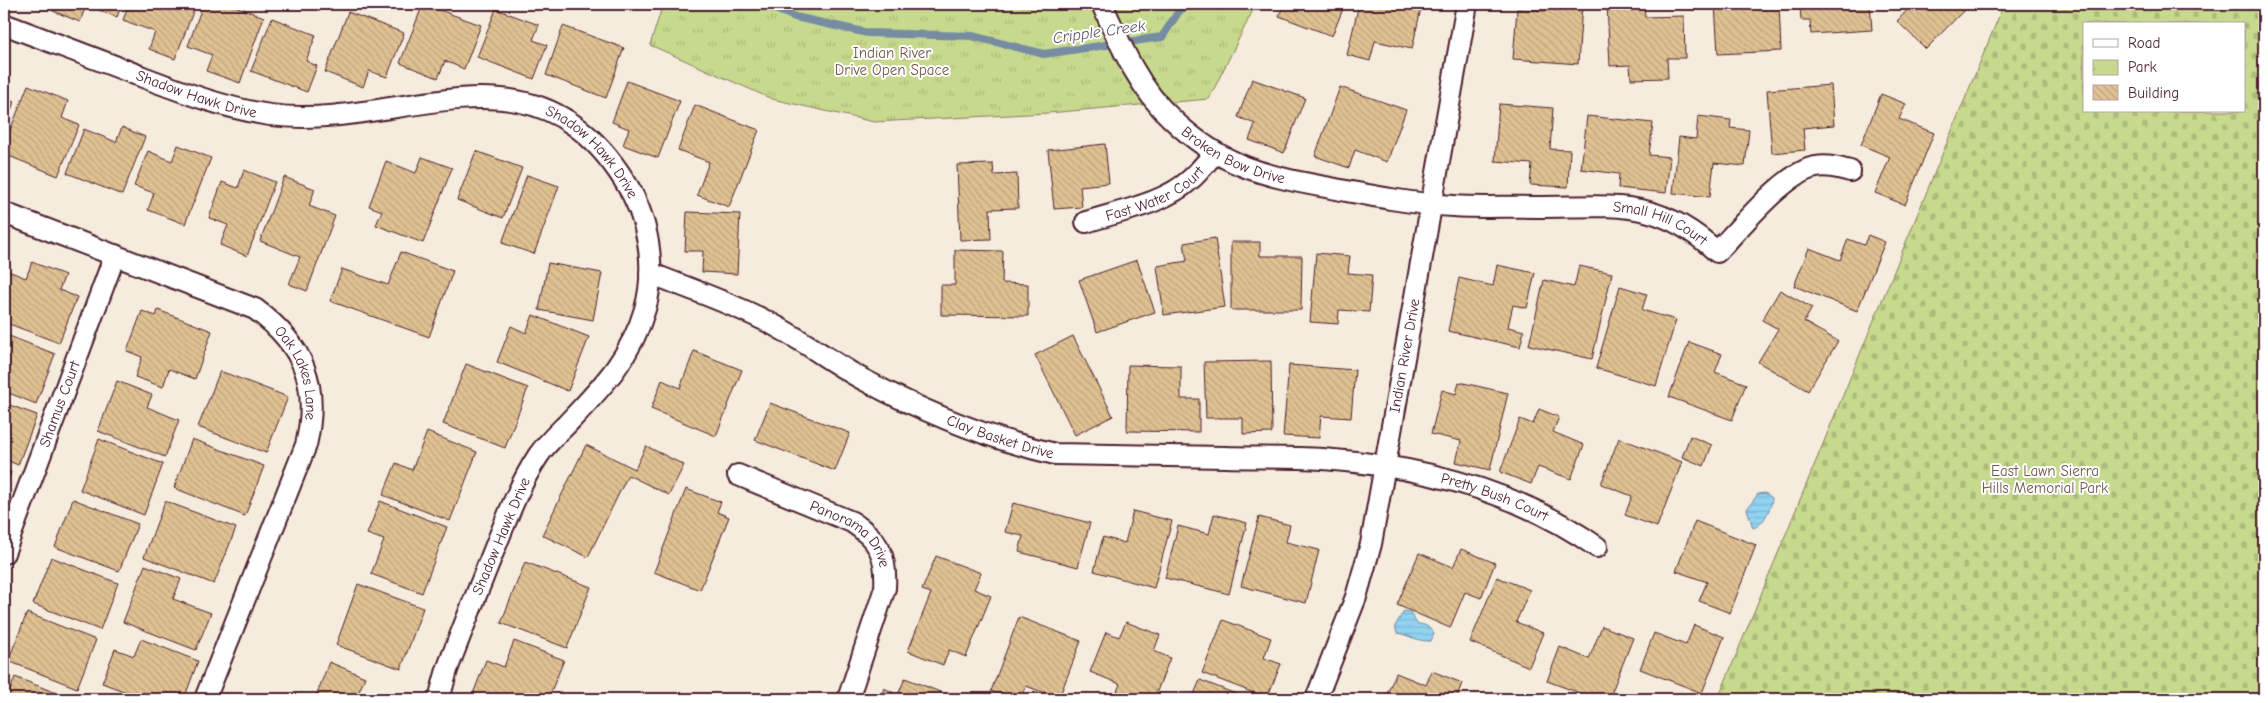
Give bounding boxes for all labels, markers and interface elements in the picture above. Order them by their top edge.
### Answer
water label: Cripple Creek [1052,17,1147,47]
legend [2083,22,2246,112]
text: Road [2128,34,2160,52]
park label: Indian River Drive Open Space [835,44,950,79]
text: Park [2128,58,2157,76]
street label: Shadow Hawk Drive [133,66,259,122]
text: Building [2128,84,2179,102]
street label: Shadow Hawk Drive [543,101,642,202]
street label: Broken Bow Drive [1178,122,1287,188]
street label: Fast Water Court [1103,162,1208,225]
street label: Small Hill Court [1612,198,1712,249]
street label: Indian River Drive [1386,297,1424,414]
street label: Oak Lakes Lane [271,322,320,421]
street label: Shamus Court [35,358,84,450]
street label: Clay Basket Drive [944,411,1056,462]
park label: East Lawn Sierra Hills Memorial Park [1982,462,2109,497]
street label: Pretty Bush Court [1439,469,1552,525]
street label: Shadow Hawk Drive [468,474,534,597]
street label: Panorama Drive [807,497,894,569]

